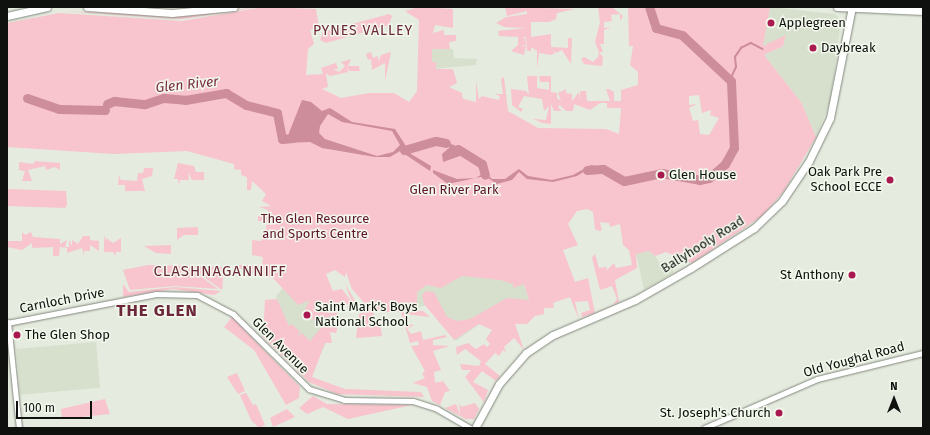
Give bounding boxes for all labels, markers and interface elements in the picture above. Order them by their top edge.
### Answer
place label: Applegreen [779,15,846,31]
marker: Applegreen [766,18,776,28]
district label: PYNES VALLEY [313,23,413,39]
place label: Daybreak [821,40,876,56]
marker: Daybreak [808,43,818,53]
water label: Glen River [155,73,219,97]
place label: Oak Park Pre School ECCE [808,165,882,196]
place label: Glen House [669,167,736,183]
marker: Glen House [656,170,666,180]
marker: Oak Park Pre School ECCE [885,175,895,185]
park label: Glen River Park [409,182,499,198]
park label: The Glen Resource and Sports Centre [261,212,369,243]
street label: Ballyhooly Road [659,213,747,277]
district label: CLASHNAGANNIFF [153,263,287,281]
place label: St Anthony [780,267,844,283]
marker: St Anthony [847,270,857,280]
street label: Carnloch Drive [18,285,106,317]
place label: Saint Mark's Boys National School [315,300,417,331]
district label: THE GLEN [116,301,198,321]
marker: Saint Mark's Boys National School [302,310,312,320]
street label: Glen Avenue [249,315,311,377]
place label: The Glen Shop [25,327,110,343]
marker: The Glen Shop [12,330,22,340]
street label: Old Youghal Road [802,339,906,381]
north arrow [874,379,914,419]
text: N [890,380,898,393]
scale bar [18,393,94,419]
text: 100 m [23,401,55,415]
place label: St. Joseph's Church [660,405,771,421]
marker: St. Joseph's Church [774,408,784,418]

